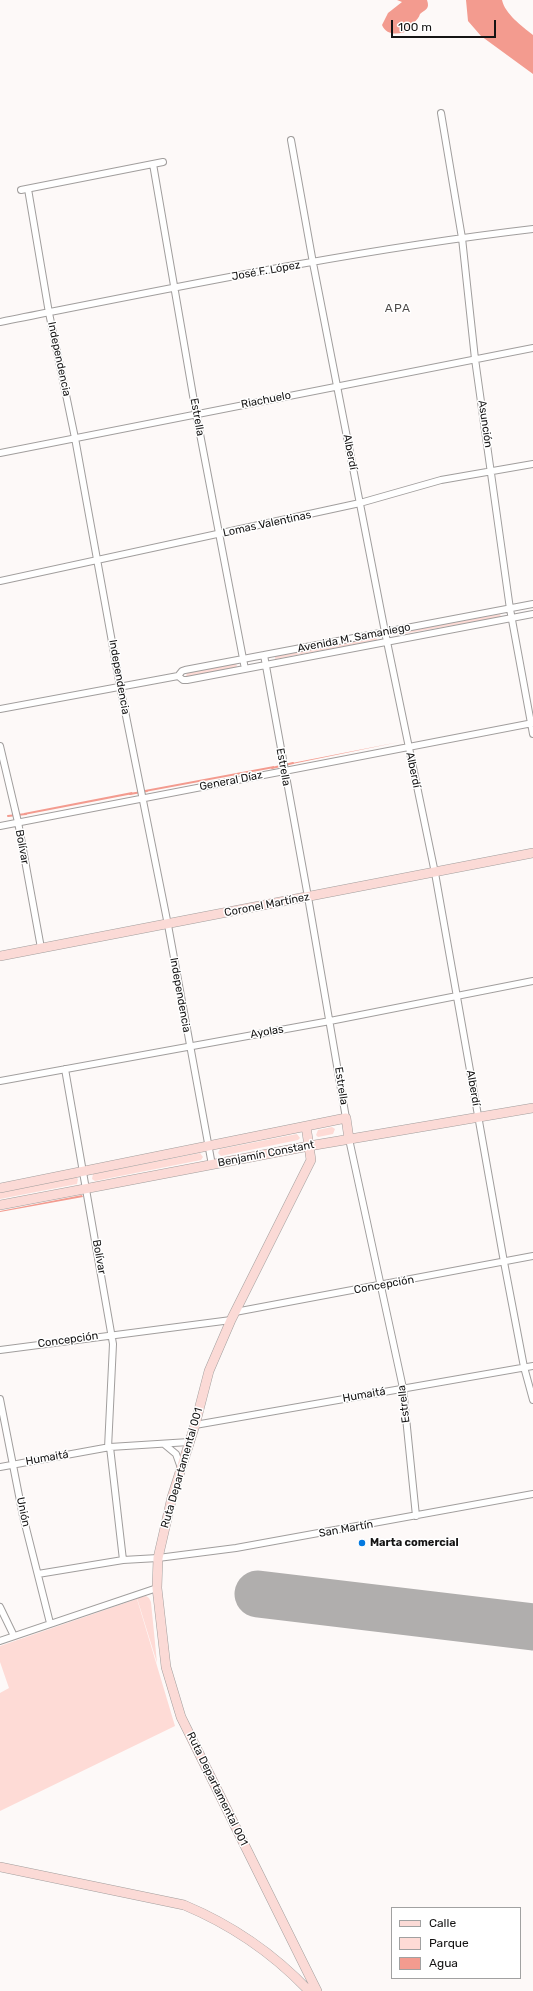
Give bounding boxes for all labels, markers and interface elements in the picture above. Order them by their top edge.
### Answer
scale bar [393,12,498,38]
text: 100 m [398,20,432,34]
street label: José F. López [231,258,301,284]
district label: APA [385,302,411,316]
street label: Independencia [45,320,73,398]
street label: Riachuelo [240,389,292,411]
street label: Estrella [187,397,207,437]
street label: Asunción [475,399,495,449]
street label: Alberdí [340,433,360,471]
street label: Lomas Valentinas [222,508,312,540]
street label: Avenida M. Samaniego [296,621,412,655]
street label: Independencia [106,638,132,716]
street label: Estrella [273,747,293,787]
street label: Alberdí [403,751,423,789]
street label: General Díaz [198,768,264,794]
street label: Bolívar [12,829,32,865]
street label: Coronel Martínez [223,890,311,920]
street label: Independencia [167,956,193,1034]
street label: Ayolas [249,1023,285,1041]
street label: Estrella [331,1066,351,1106]
street label: Alberdí [463,1069,483,1107]
street label: Benjamín Constant [217,1138,315,1170]
street label: Bolívar [89,1239,109,1275]
street label: Concepción [353,1273,415,1297]
street label: Concepción [37,1329,99,1351]
street label: Estrella [395,1384,413,1424]
street label: Humaitá [342,1385,386,1405]
street label: Ruta Departamental 001 [158,1406,206,1530]
street label: Humaitá [25,1448,69,1468]
street label: Unión [13,1496,33,1528]
street label: San Martín [318,1518,374,1540]
place label: Marta comercial [370,1536,459,1550]
marker: Marta comercial [357,1538,367,1548]
street label: Ruta Departamental 001 [184,1730,250,1848]
legend [391,1907,521,1979]
text: Calle [429,1916,456,1930]
text: Parque [429,1936,469,1950]
text: Agua [429,1956,458,1970]

